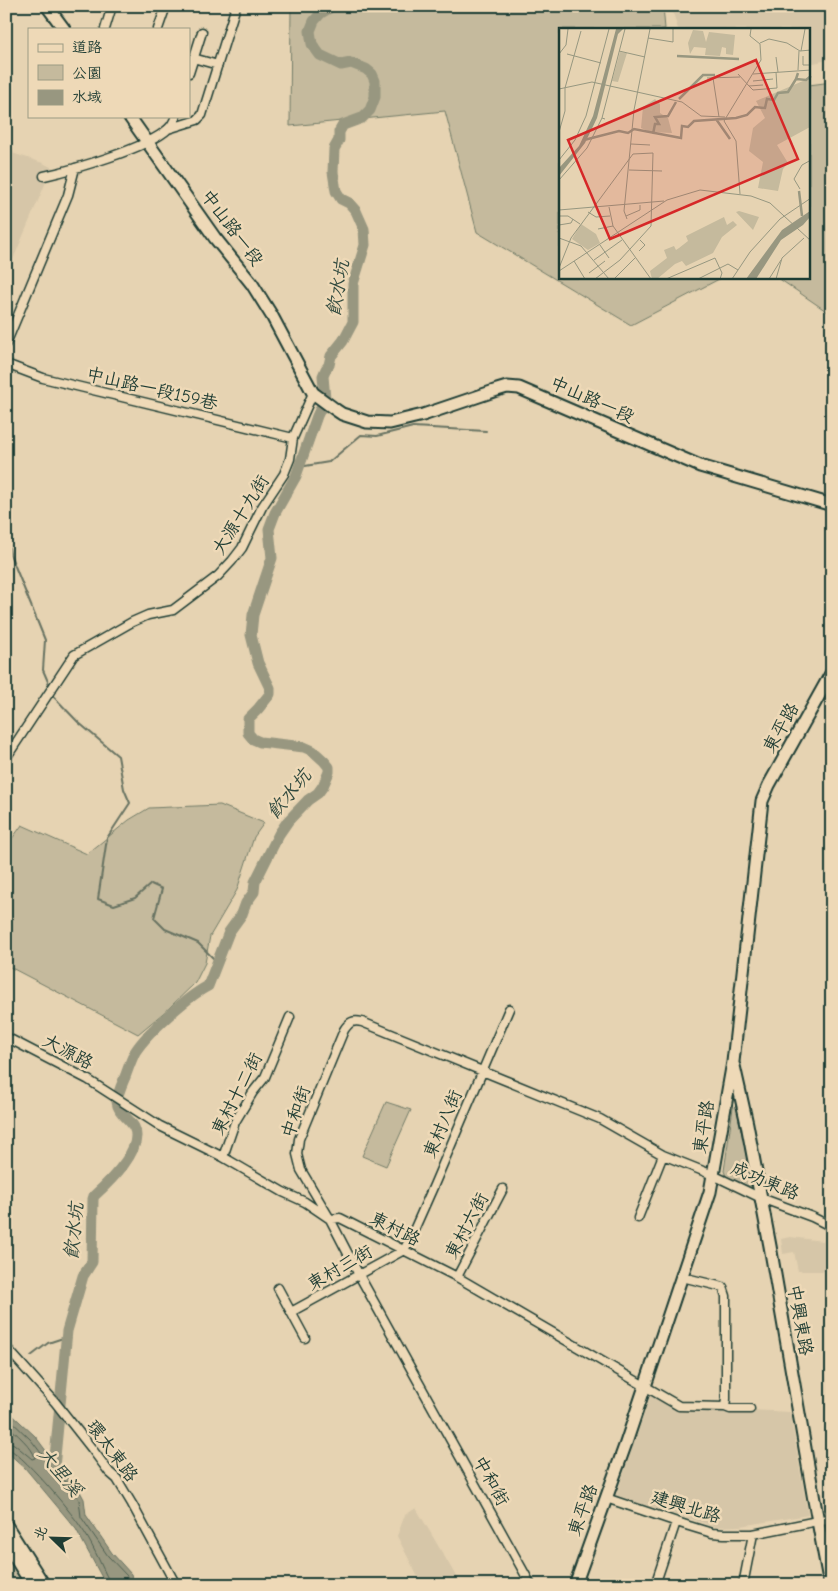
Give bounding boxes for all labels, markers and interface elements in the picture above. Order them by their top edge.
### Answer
legend [28,28,190,118]
inset map [559,28,810,279]
text: 道路 [72,38,102,56]
text: 公園 [72,64,102,82]
text: 水域 [72,88,102,106]
street label: 中山路一段 [197,186,267,270]
water label: 飲水坑 [322,256,354,318]
street label: 中山路一段159巷 [84,364,220,414]
street label: 中山路一段 [547,372,637,428]
street label: 大源十九街 [208,471,274,559]
street label: 東平路 [759,699,803,757]
water label: 飲水坑 [262,764,317,823]
street label: 大源路 [39,1030,97,1074]
street label: 東村十二街 [207,1049,267,1139]
street label: 中和街 [277,1083,315,1141]
street label: 東村八街 [419,1087,467,1161]
street label: 東平路 [689,1099,719,1155]
street label: 成功東路 [728,1157,802,1205]
street label: 東村六街 [441,1189,493,1263]
water label: 飲水坑 [60,1200,88,1261]
street label: 東村路 [366,1207,424,1251]
street label: 東村三街 [304,1241,376,1295]
street label: 中興東路 [783,1283,817,1357]
street label: 環太東路 [82,1416,142,1486]
water label: 大里溪 [33,1443,87,1502]
street label: 中和街 [469,1452,513,1510]
street label: 東平路 [564,1481,602,1539]
street label: 建興北路 [649,1486,723,1528]
north arrow [28,1514,78,1564]
text: 北 [30,1523,51,1543]

